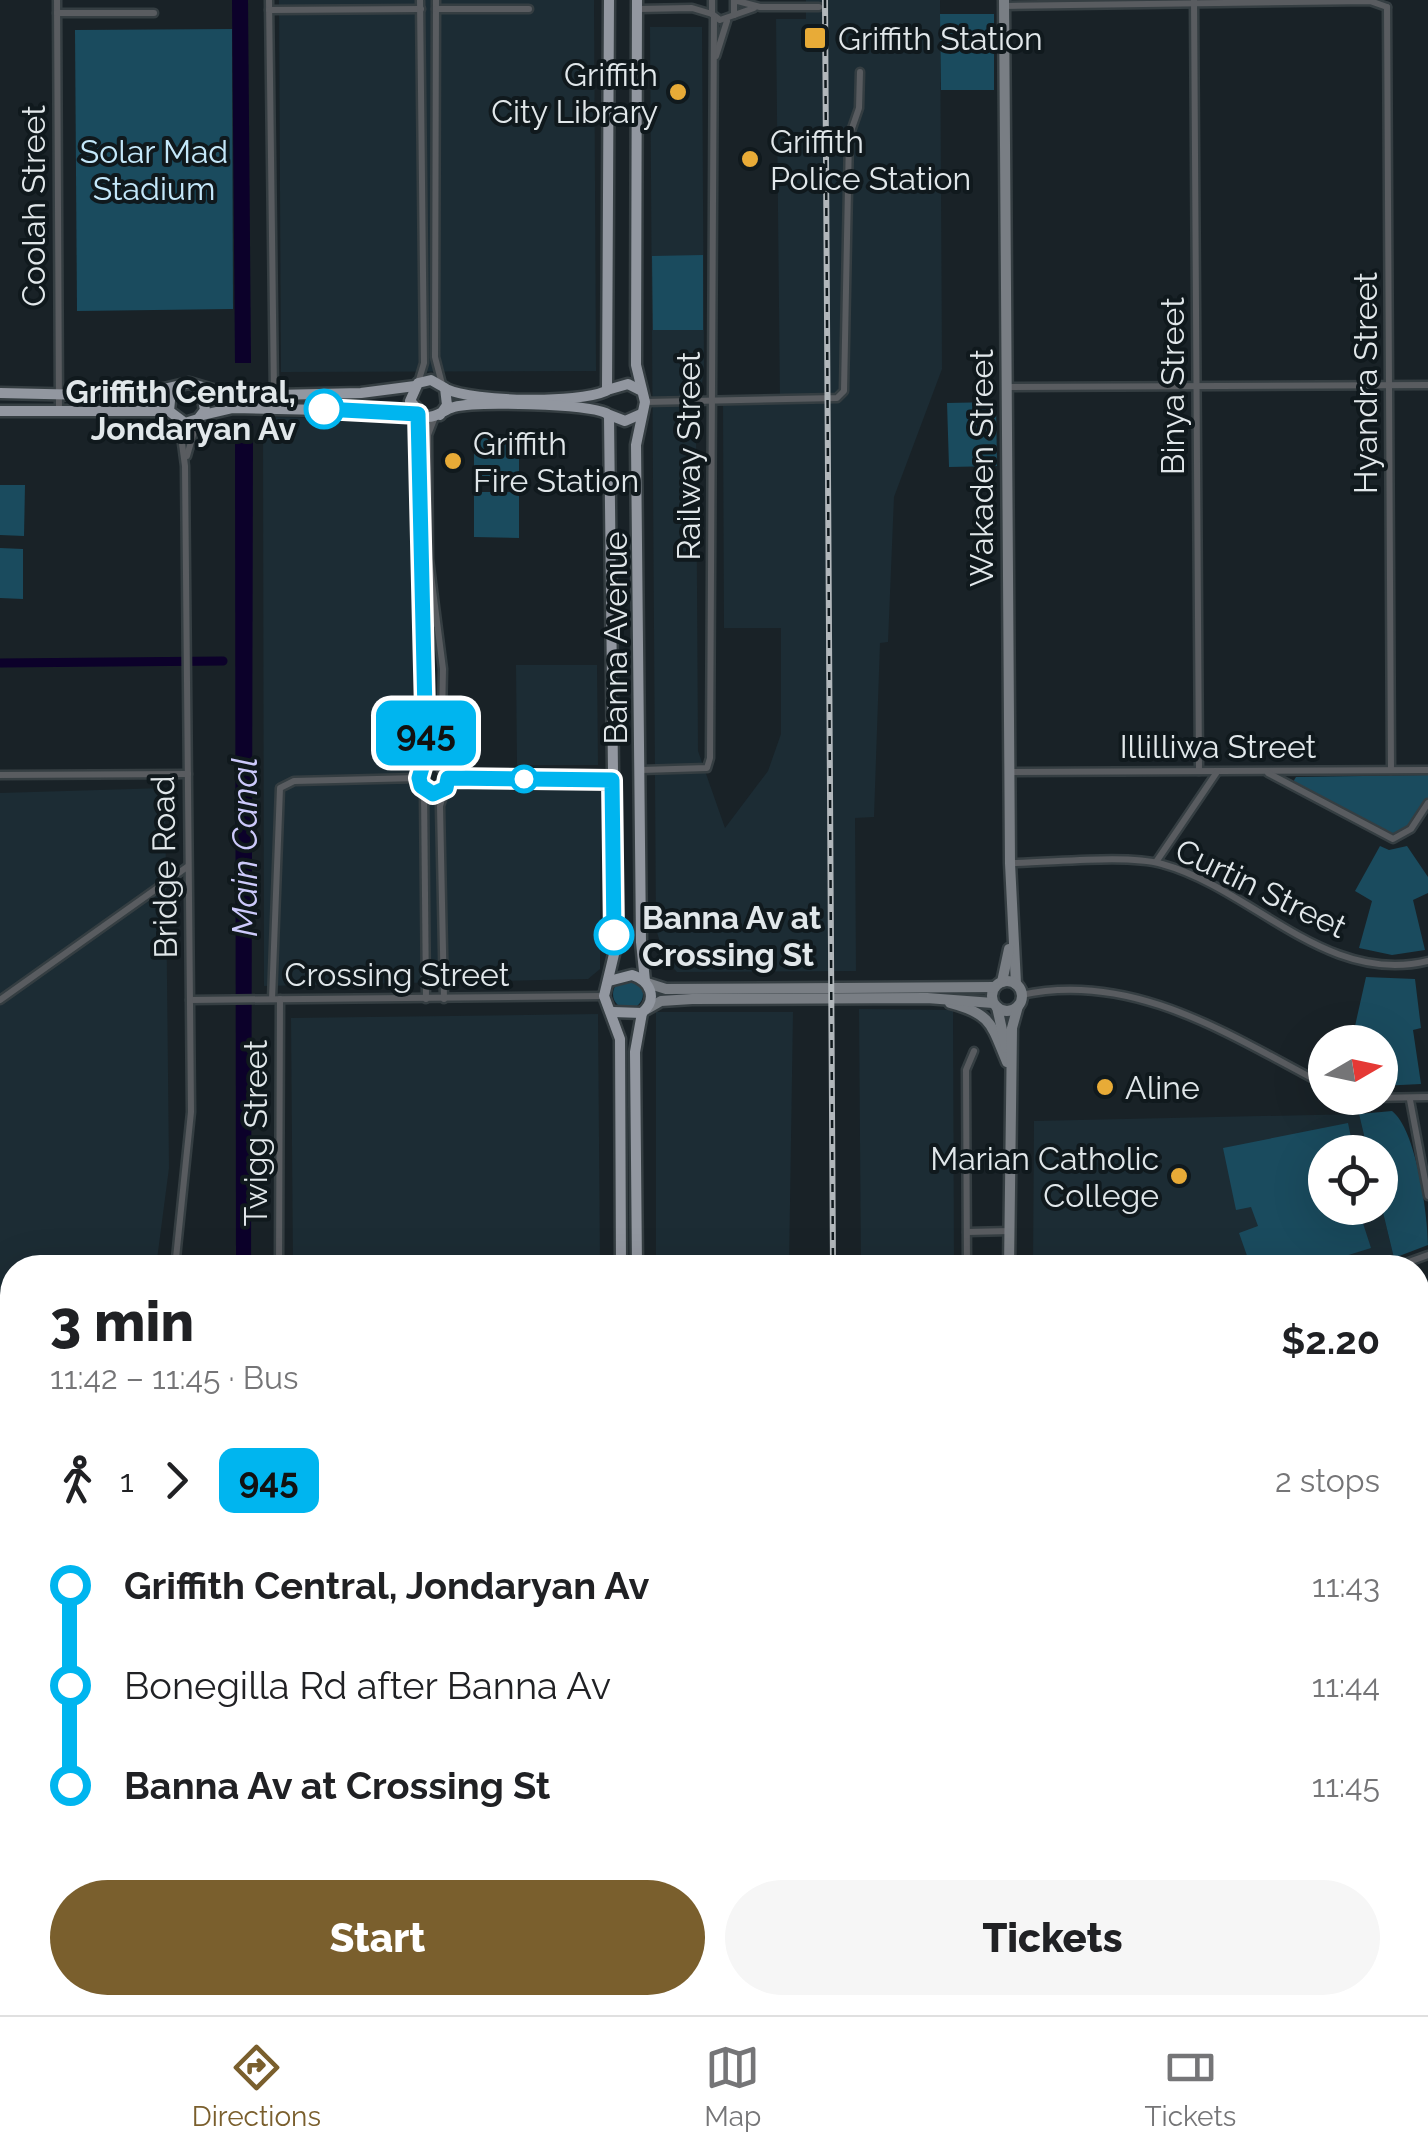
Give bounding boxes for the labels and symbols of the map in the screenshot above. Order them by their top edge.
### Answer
place label: Griffith Station [838,20,1043,57]
marker: Griffith Station [802,25,828,51]
place label: Griffith City Library [491,56,658,130]
marker: Griffith City Library [667,81,689,103]
street label: Coolah Street [15,105,52,307]
place label: Griffith Police Station [770,123,971,197]
park label: Solar Mad Stadium [80,133,228,207]
marker: Griffith Police Station [739,148,761,170]
street label: Hyandra Street [1347,272,1384,494]
street label: Binya Street [1154,297,1191,475]
street label: Wakaden Street [963,349,1000,587]
street label: Railway Street [670,351,707,561]
place label: Griffith Central, Jondaryan Av [66,373,296,447]
marker: Griffith Central, Jondaryan Av [305,390,343,428]
place label: Griffith Fire Station [473,425,639,499]
marker: Griffith Fire Station [442,450,464,472]
street label: Banna Avenue [597,532,634,744]
line badge: 945 [368,700,484,766]
street label: Illilliwa Street [1120,728,1317,765]
water label: Main Canal [224,757,265,937]
unlabelled marker [511,766,537,792]
street label: Bridge Road [144,775,184,959]
street label: Curtin Street [1170,831,1353,945]
place label: Banna Av at Crossing St [642,899,821,973]
marker: Banna Av at Crossing St [595,916,633,954]
street label: Crossing Street [285,956,510,993]
north arrow [1308,1025,1398,1115]
street label: Twigg Street [237,1040,274,1226]
place label: Aline [1125,1069,1200,1106]
marker: Aline [1094,1076,1116,1098]
place label: Marian Catholic College [930,1140,1159,1214]
marker: Marian Catholic College [1168,1165,1190,1187]

